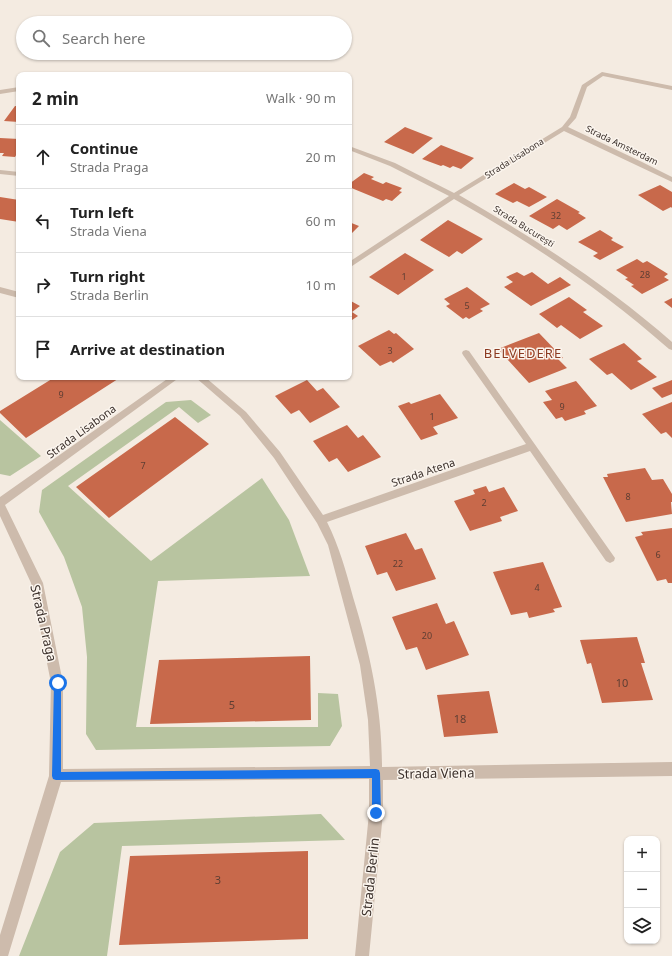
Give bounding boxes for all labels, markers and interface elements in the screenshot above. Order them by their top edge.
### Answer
search box [16,16,352,60]
icon: search [30,27,52,49]
text: Search here [62,28,145,48]
text: 2 min [32,87,79,110]
text: Walk · 90 m [266,89,336,107]
street label: Strada Amsterdam [584,122,660,168]
street label: Strada Lisabona [482,135,546,181]
text: Continue [70,138,138,158]
icon: ahead [32,146,54,168]
text: 20 m [306,148,336,166]
text: Strada Praga [70,158,148,176]
text: Turn left [70,202,134,222]
street label: Strada București [491,202,557,250]
house number: 32 [551,209,561,222]
icon: left [32,210,54,232]
text: 60 m [306,212,336,230]
text: Strada Viena [70,222,147,240]
text: Turn right [70,266,145,286]
house number: 28 [640,268,650,281]
house number: 1 [401,270,407,283]
icon: right [32,274,54,296]
text: 10 m [306,276,336,294]
text: Strada Berlin [70,286,149,304]
house number: 5 [464,299,470,312]
icon: arrive [32,338,54,360]
text: Arrive at destination [70,339,225,359]
house number: 3 [387,344,393,357]
district label: BELVEDERE [484,344,562,362]
house number: 9 [58,388,64,401]
house number: 9 [559,400,565,413]
street label: Strada Lisabona [43,401,119,461]
house number: 1 [429,410,435,423]
street label: Strada Atena [389,454,457,490]
house number: 7 [140,459,146,472]
house number: 8 [625,490,631,503]
house number: 2 [481,496,487,509]
house number: 6 [655,548,661,561]
house number: 22 [393,557,403,570]
house number: 4 [534,581,540,594]
street label: Strada Praga [26,583,62,663]
house number: 20 [422,629,432,642]
route start [49,674,67,692]
house number: 10 [616,675,628,690]
house number: 5 [229,697,235,712]
house number: 18 [454,711,466,726]
street label: Strada Viena [397,763,475,783]
route end [367,804,385,822]
map controls [624,836,660,944]
button: + [624,836,660,872]
street label: Strada Berlin [357,837,383,917]
house number: 3 [215,872,221,887]
button: − [624,872,660,908]
button: layers [624,908,660,944]

